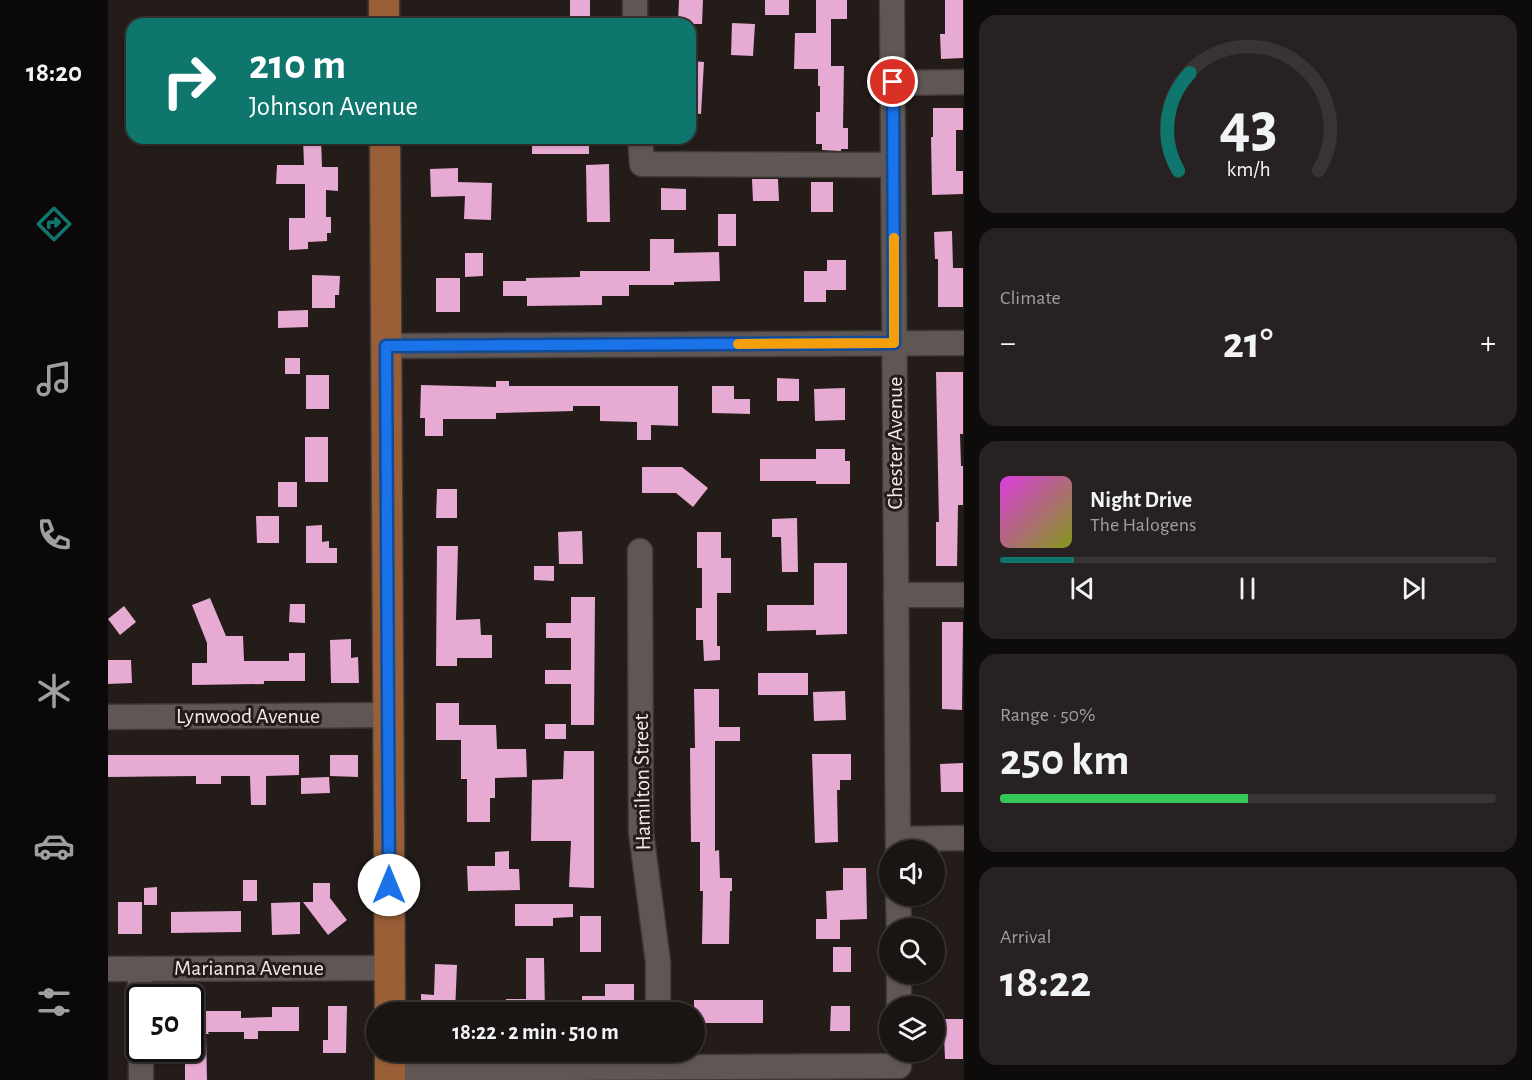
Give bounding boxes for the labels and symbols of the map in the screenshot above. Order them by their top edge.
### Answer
pin [867,56,918,107]
street label: Chester Avenue [884,377,906,509]
street label: Lynwood Avenue [176,705,320,727]
street label: Hamilton Street [630,713,654,851]
position arrow [357,853,421,917]
street label: Marianna Avenue [174,957,324,979]
speed limit sign: 50 [126,984,204,1062]

